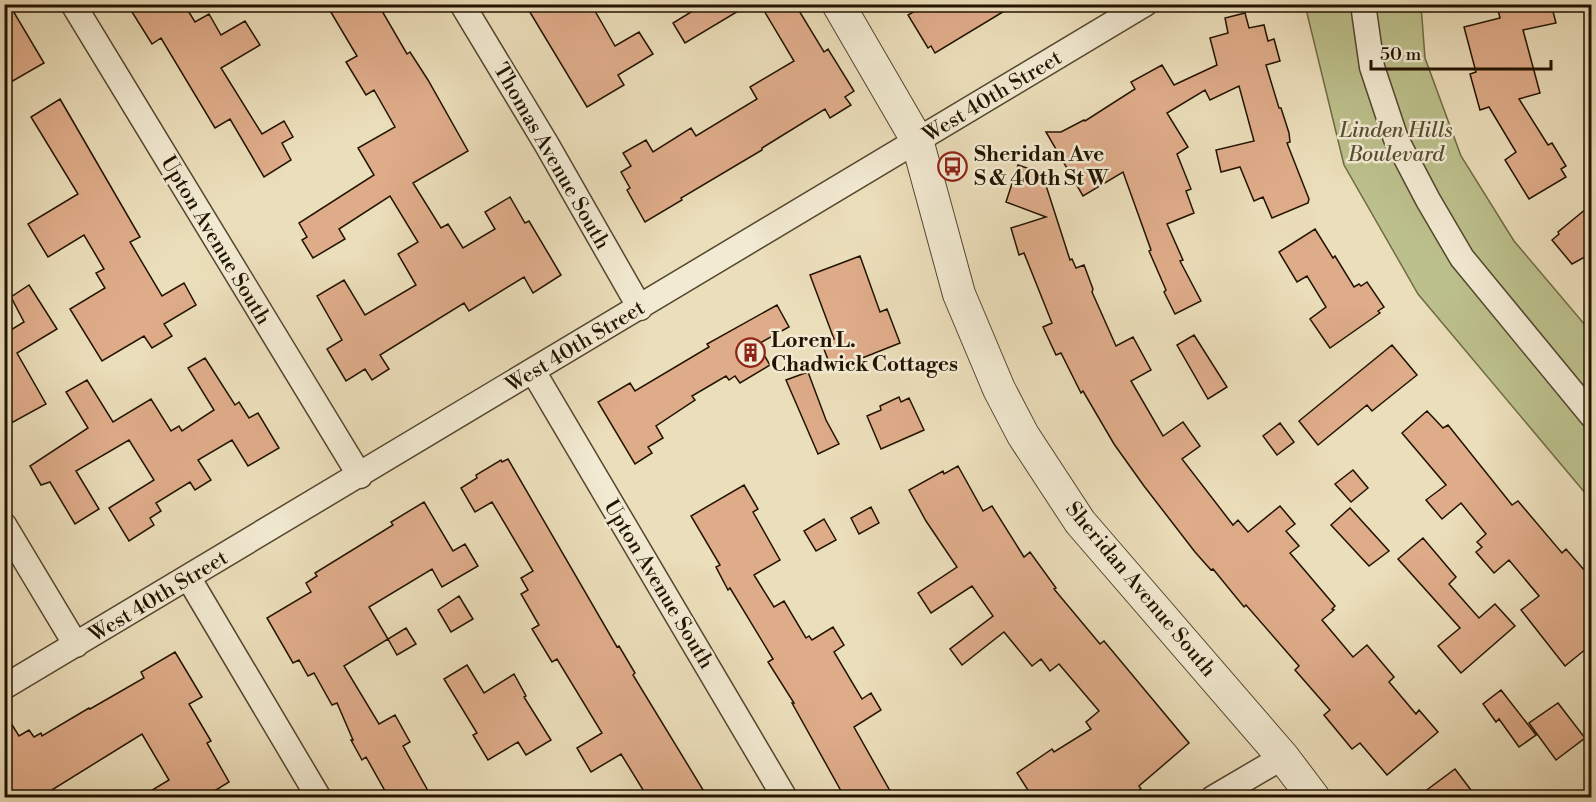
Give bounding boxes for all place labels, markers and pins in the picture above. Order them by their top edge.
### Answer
place label: Sheridan Ave S & 40th St W [974,142,1109,192]
bus stop icon: Sheridan Ave S & 40th St W [937,150,969,182]
place label: Loren L. Chadwick Cottages [771,328,958,378]
building icon: Loren L. Chadwick Cottages [734,336,766,368]

